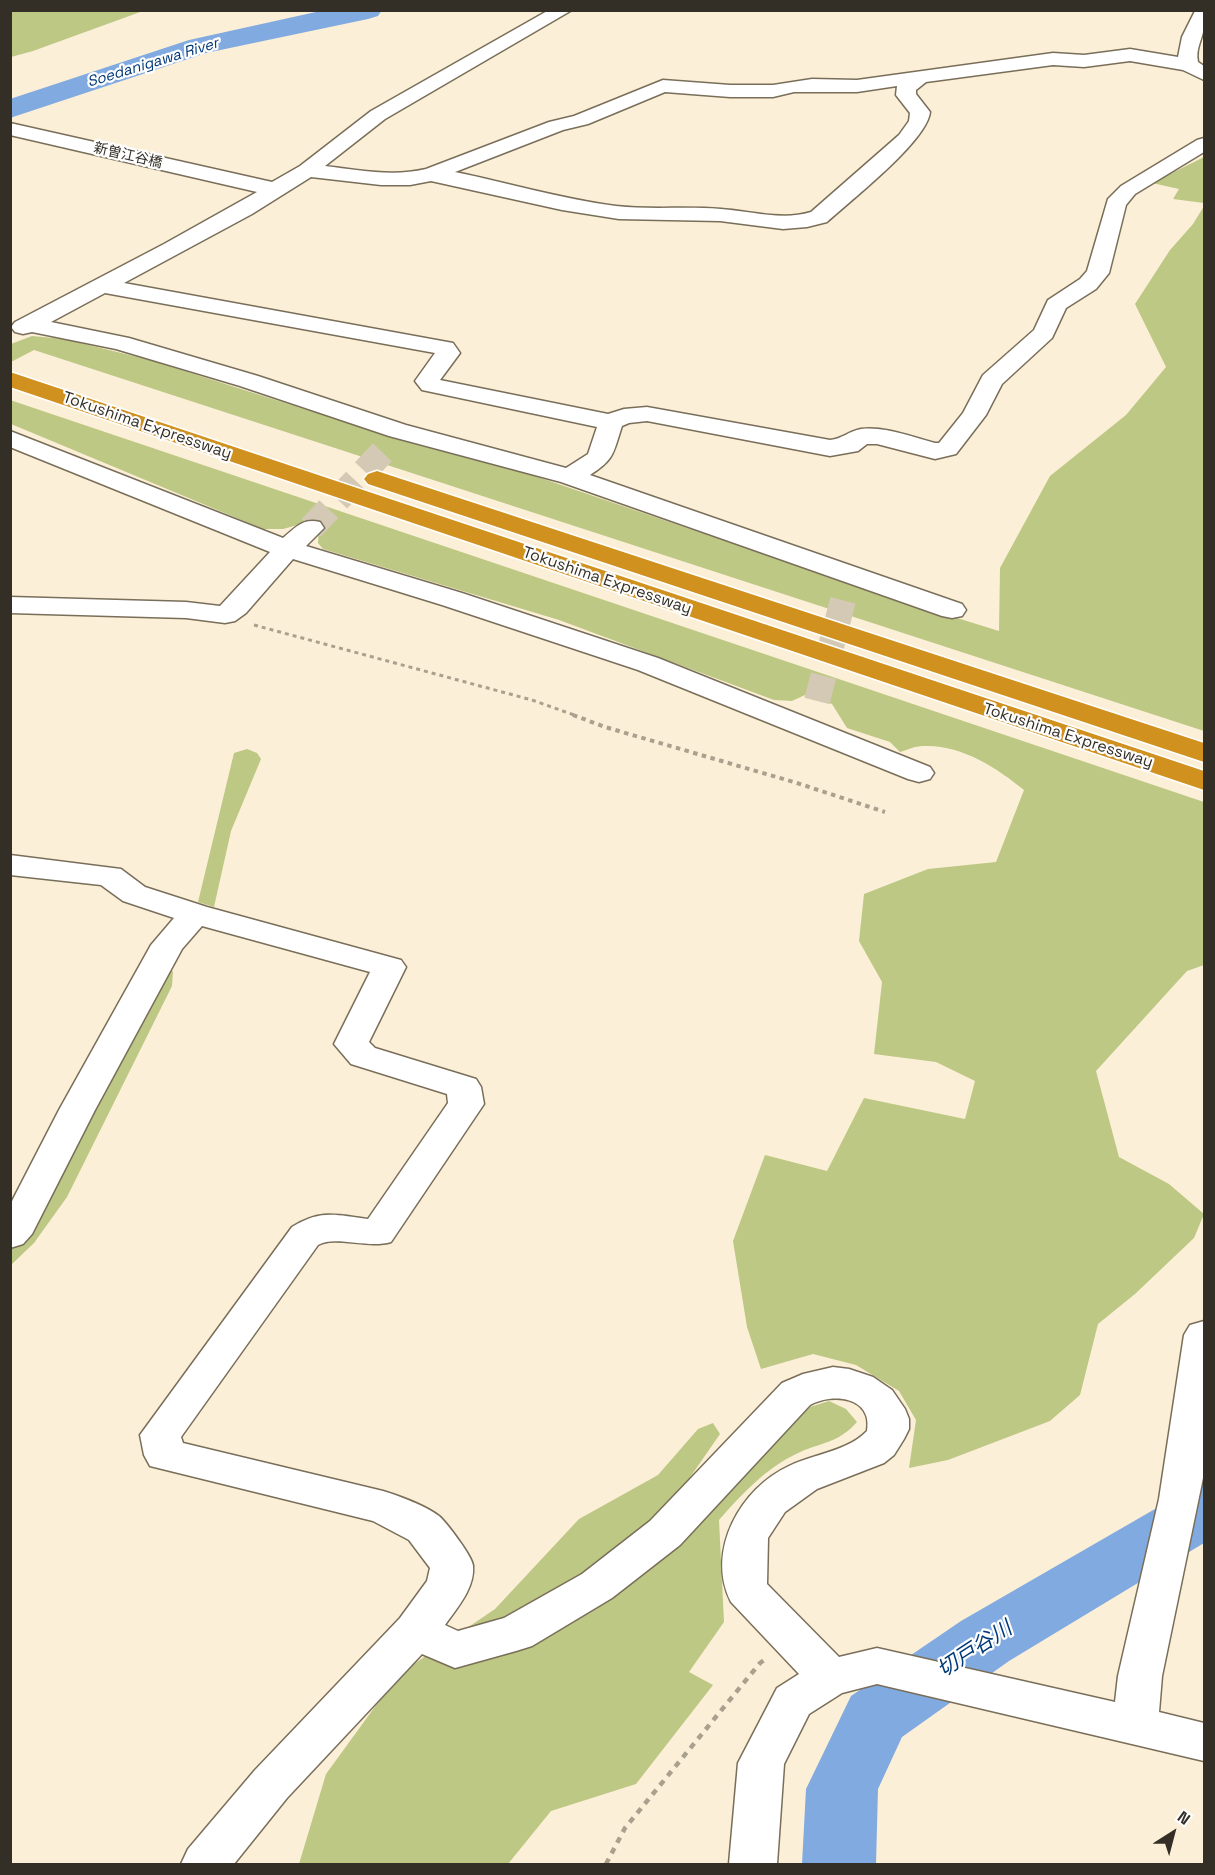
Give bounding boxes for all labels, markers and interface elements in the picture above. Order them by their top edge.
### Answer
water label: Soedanigawa River [85,34,221,92]
street label: 新曽江谷橋 [92,140,164,172]
street label: Tokushima Expressway [60,388,234,464]
street label: Tokushima Expressway [520,543,694,619]
street label: Tokushima Expressway [981,699,1155,773]
water label: 切戸谷川 [933,1617,1017,1683]
north arrow [1143,1803,1203,1863]
text: N [1173,1806,1194,1830]

